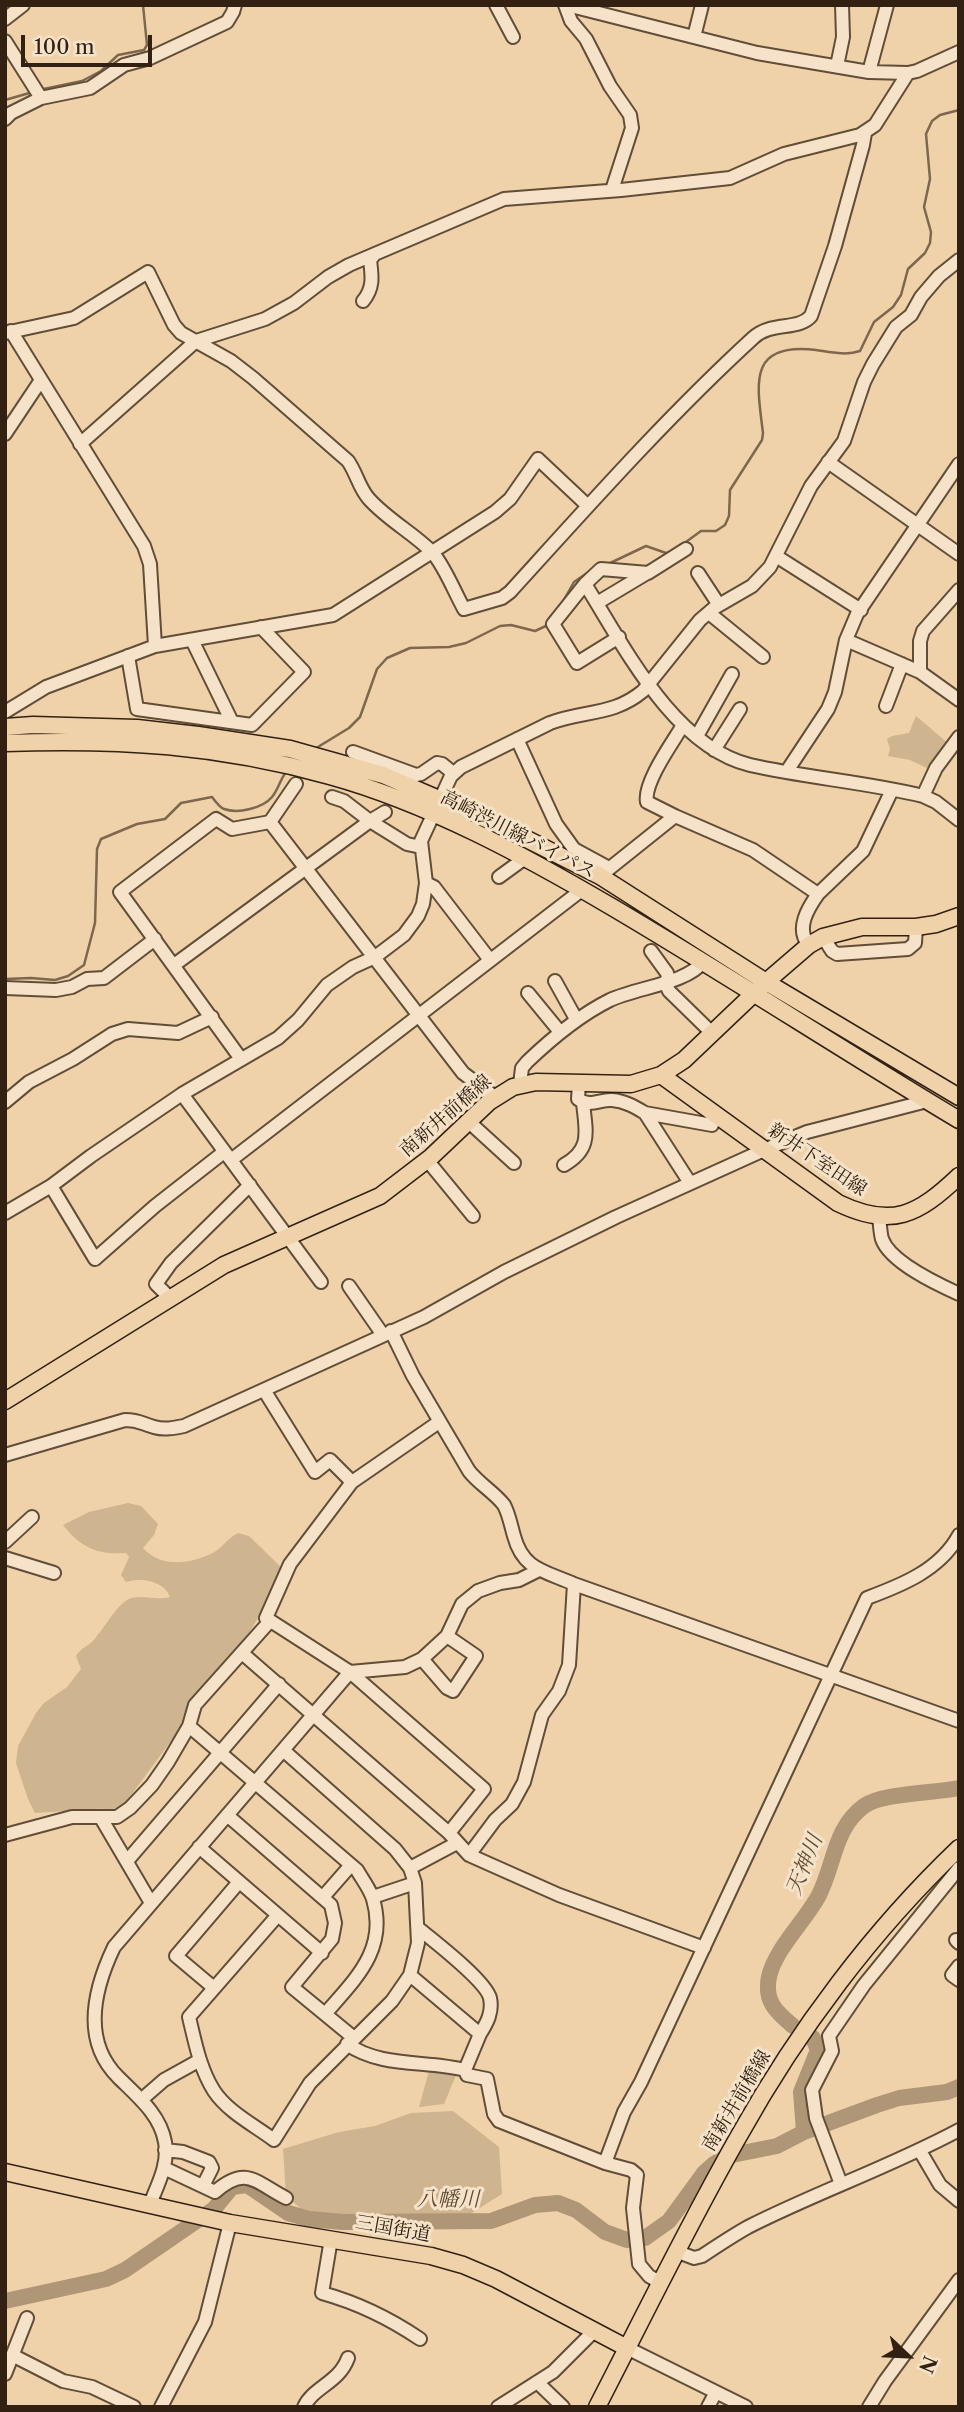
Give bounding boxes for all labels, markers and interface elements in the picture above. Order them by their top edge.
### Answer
scale bar [24,21,156,65]
text: 100 m [34,34,95,59]
street label: 高崎渋川線バイパス [437,786,599,884]
street label: 南新井前橋線 [396,1070,496,1162]
street label: 新井下室田線 [763,1119,871,1201]
water label: 天神川 [782,1831,828,1899]
street label: 南新井前橋線 [698,2046,776,2156]
water label: 八幡川 [417,2187,479,2213]
street label: 三国街道 [354,2211,432,2247]
north arrow [873,2321,943,2391]
text: N [914,2352,942,2376]

